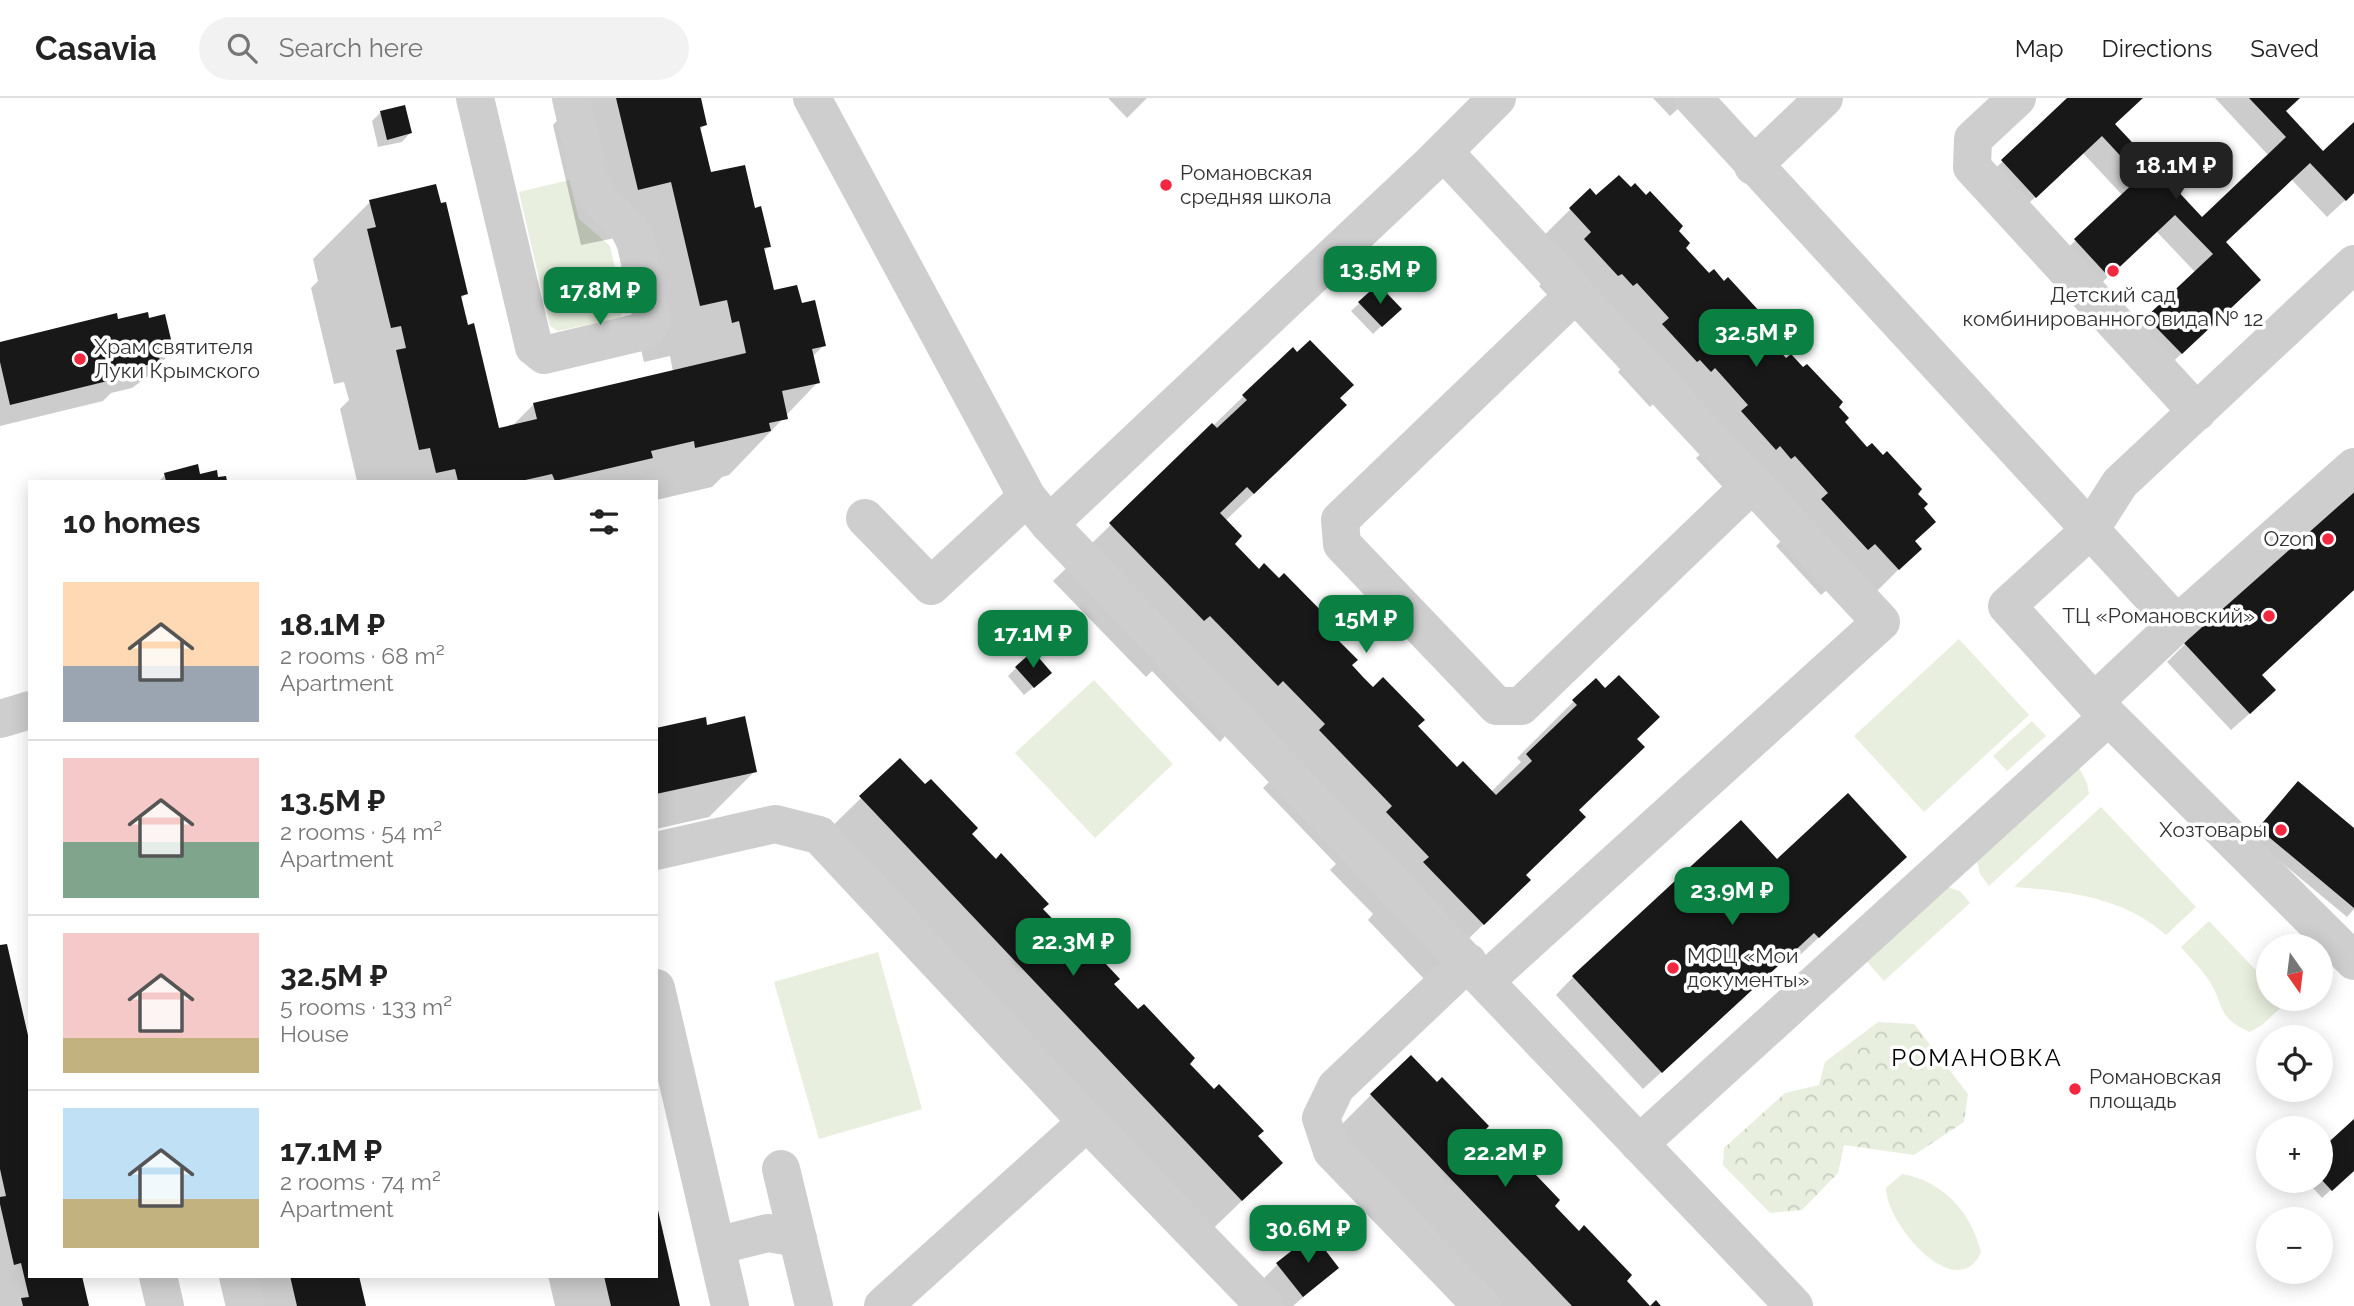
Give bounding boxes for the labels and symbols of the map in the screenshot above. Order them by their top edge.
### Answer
pin: 18.1M ₽ [2111,142,2241,202]
place label: Романовская средняя школа [1180,160,1331,209]
marker: Романовская средняя школа [1158,177,1174,193]
pin: 13.5M ₽ [1315,246,1445,306]
marker: Детский сад комбинированного вида № 12 [2105,263,2121,279]
pin: 17.8M ₽ [535,268,665,327]
place label: Детский сад комбинированного вида № 12 [1963,282,2263,331]
pin: 32.5M ₽ [1691,310,1821,369]
place label: Храм святителя Луки Крымского [94,334,260,383]
marker: Храм святителя Луки Крымского [72,351,88,367]
place label: Ozon [2263,526,2314,551]
marker: Ozon [2320,531,2336,547]
pin: 15M ₽ [1317,596,1415,655]
place label: ТЦ «Романовский» [2062,603,2255,628]
marker: ТЦ «Романовский» [2261,608,2277,624]
pin: 17.1M ₽ [968,610,1098,670]
place label: Хозтовары [2159,817,2267,842]
marker: Хозтовары [2273,822,2289,838]
pin: 23.9M ₽ [1667,868,1797,927]
pin: 22.3M ₽ [1008,918,1138,978]
north arrow [2256,934,2333,1012]
place label: МФЦ «Мои документы» [1687,943,1810,992]
marker: МФЦ «Мои документы» [1665,960,1681,976]
district label: РОМАНОВКА [1891,1043,2063,1072]
place label: Романовская площадь [2089,1064,2221,1113]
marker: Романовская площадь [2067,1081,2083,1097]
pin: 22.2M ₽ [1440,1130,1570,1189]
pin: 30.6M ₽ [1243,1206,1373,1265]

